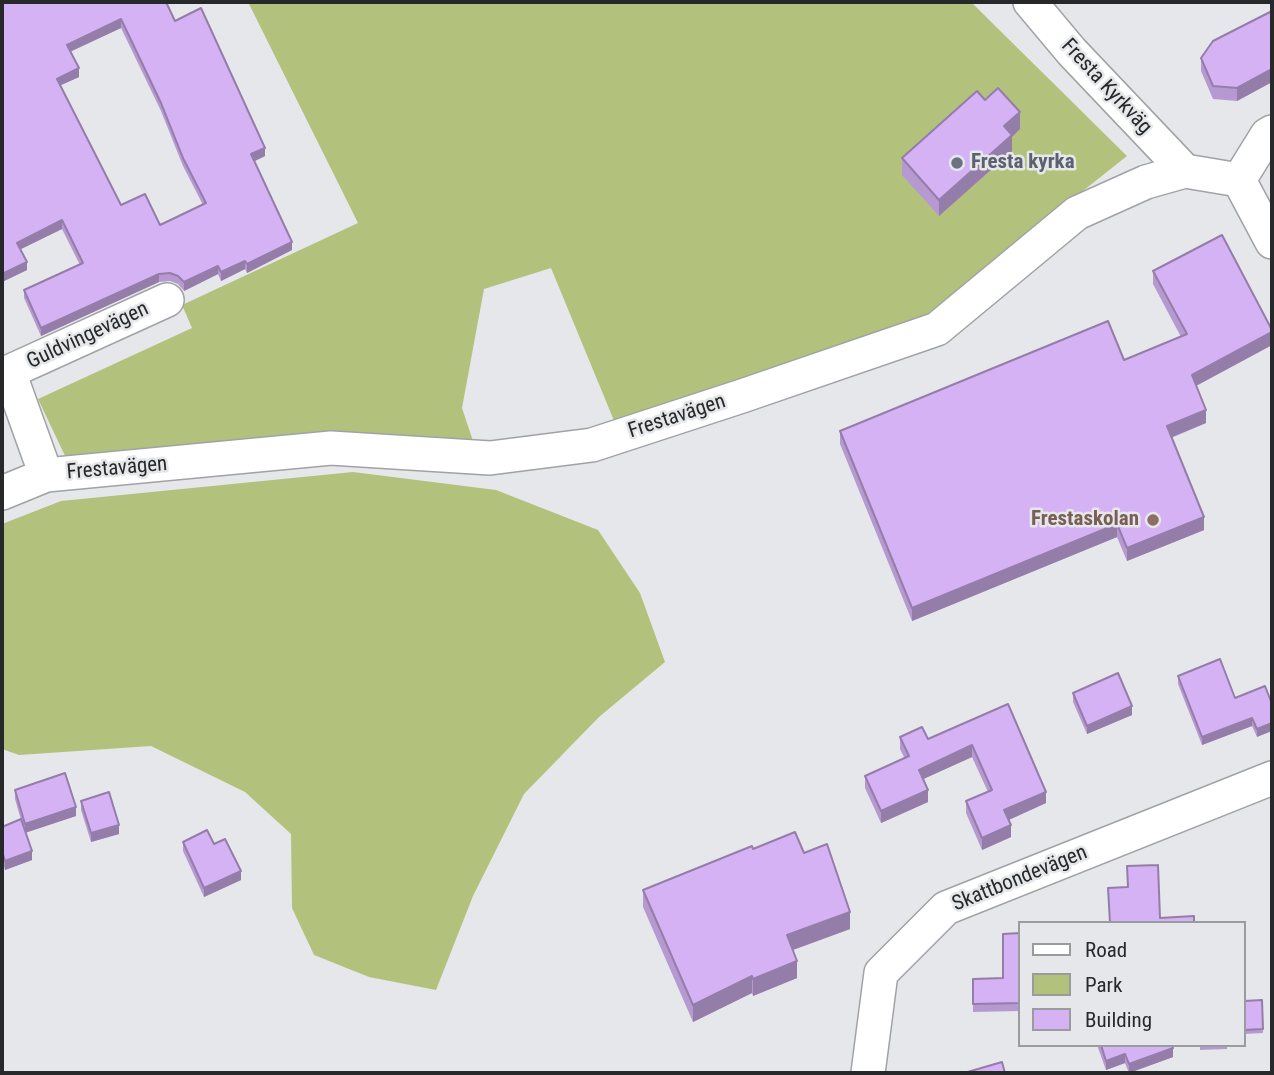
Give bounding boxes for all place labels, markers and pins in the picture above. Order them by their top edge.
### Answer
place label: Fresta kyrka [971,150,1075,176]
marker: Fresta kyrka [949,155,965,171]
place label: Frestaskolan [1031,507,1139,533]
marker: Frestaskolan [1145,512,1161,528]

